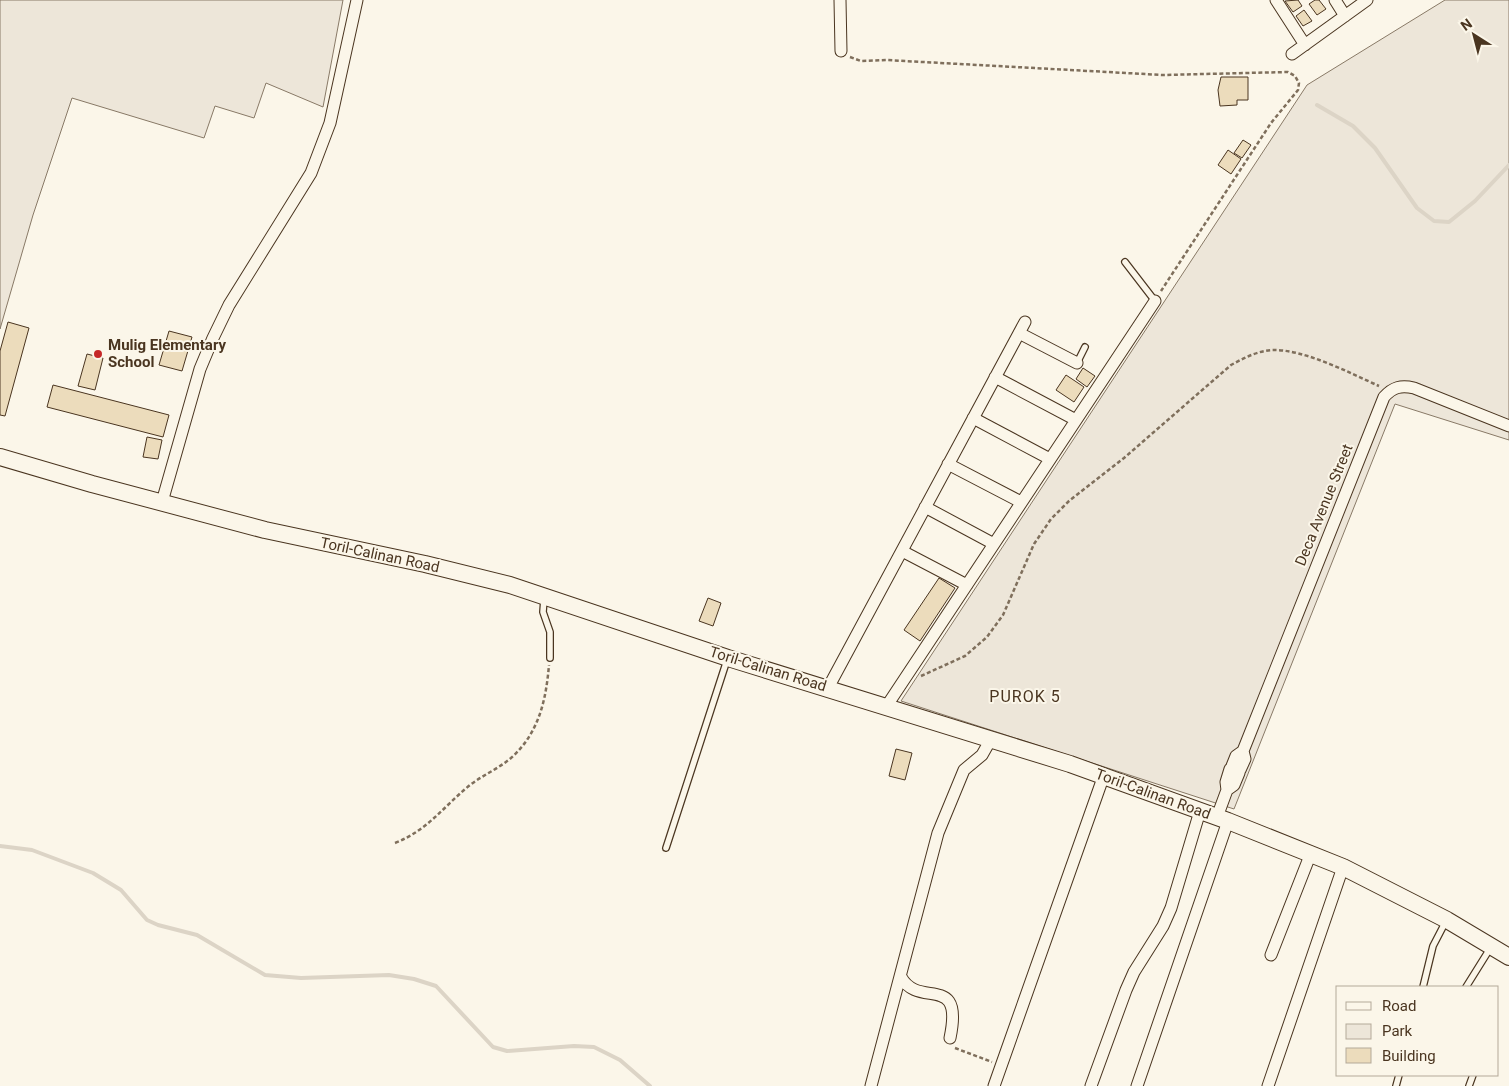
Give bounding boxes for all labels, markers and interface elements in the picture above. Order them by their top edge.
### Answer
north arrow [1449,10,1499,60]
text: N [1458,15,1475,34]
place label: Mulig Elementary School [108,336,227,371]
marker: Mulig Elementary School [92,348,104,360]
street label: Deca Avenue Street [1291,441,1357,569]
street label: Toril-Calinan Road [319,534,441,576]
street label: Toril-Calinan Road [707,643,829,695]
district label: PUROK 5 [989,687,1061,706]
street label: Toril-Calinan Road [1093,765,1213,823]
legend [1336,986,1499,1076]
text: Road [1382,997,1416,1015]
text: Park [1382,1022,1413,1040]
text: Building [1382,1047,1436,1065]

